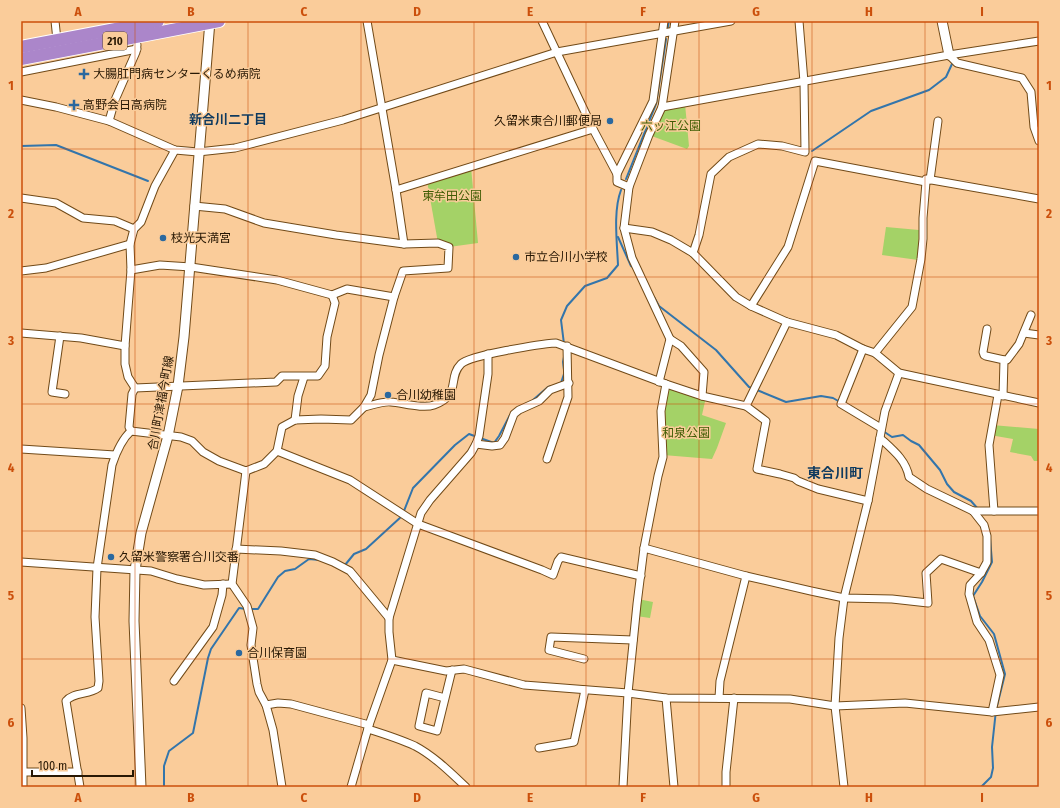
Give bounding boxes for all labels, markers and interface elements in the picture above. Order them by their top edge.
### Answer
text: A [73,4,82,19]
text: B [187,4,195,19]
text: C [301,4,308,19]
text: D [413,4,421,19]
text: E [527,4,533,19]
text: F [640,4,646,19]
text: G [752,4,760,19]
text: H [865,4,873,19]
text: I [980,4,984,19]
road number: 210 [103,32,127,50]
place label: 大腸肛門病センターくるめ病院 [93,67,261,81]
marker: 大腸肛門病センターくるめ病院 [78,68,90,80]
text: 1 [8,78,14,93]
text: 1 [1046,78,1052,93]
place label: 高野会日高病院 [83,98,167,112]
marker: 高野会日高病院 [68,99,80,111]
district label: 新合川二丁目 [189,112,267,127]
place label: 久留米東合川郵便局 [494,114,602,128]
marker: 久留米東合川郵便局 [605,116,615,126]
park label: 六ッ江公園 [641,119,701,133]
park label: 東牟田公園 [422,189,482,203]
text: 2 [7,206,14,221]
text: 2 [1045,206,1052,221]
place label: 枝光天満宮 [171,231,231,245]
marker: 枝光天満宮 [158,233,168,243]
place label: 市立合川小学校 [524,250,608,264]
marker: 市立合川小学校 [511,252,521,262]
text: 3 [7,333,14,348]
text: 3 [1045,333,1052,348]
street label: 合川町津福今町線 [146,355,176,451]
place label: 合川幼稚園 [396,388,456,402]
marker: 合川幼稚園 [383,390,393,400]
park label: 和泉公園 [662,426,710,440]
text: 4 [8,460,15,475]
text: 4 [1046,460,1053,475]
district label: 東合川町 [807,465,863,482]
place label: 久留米警察署合川交番 [119,550,239,564]
marker: 久留米警察署合川交番 [106,552,116,562]
text: 5 [8,588,14,603]
text: 5 [1046,588,1052,603]
place label: 合川保育園 [247,646,307,660]
marker: 合川保育園 [234,648,244,658]
text: 6 [8,715,15,730]
text: 6 [1046,715,1053,730]
scale bar [32,752,133,778]
text: 100 m [38,759,67,773]
text: A [73,790,82,805]
text: B [187,790,195,805]
text: C [301,790,308,805]
text: D [413,790,421,805]
text: E [527,790,533,805]
text: F [640,790,646,805]
text: G [752,790,760,805]
text: H [865,790,873,805]
text: I [980,790,984,805]

